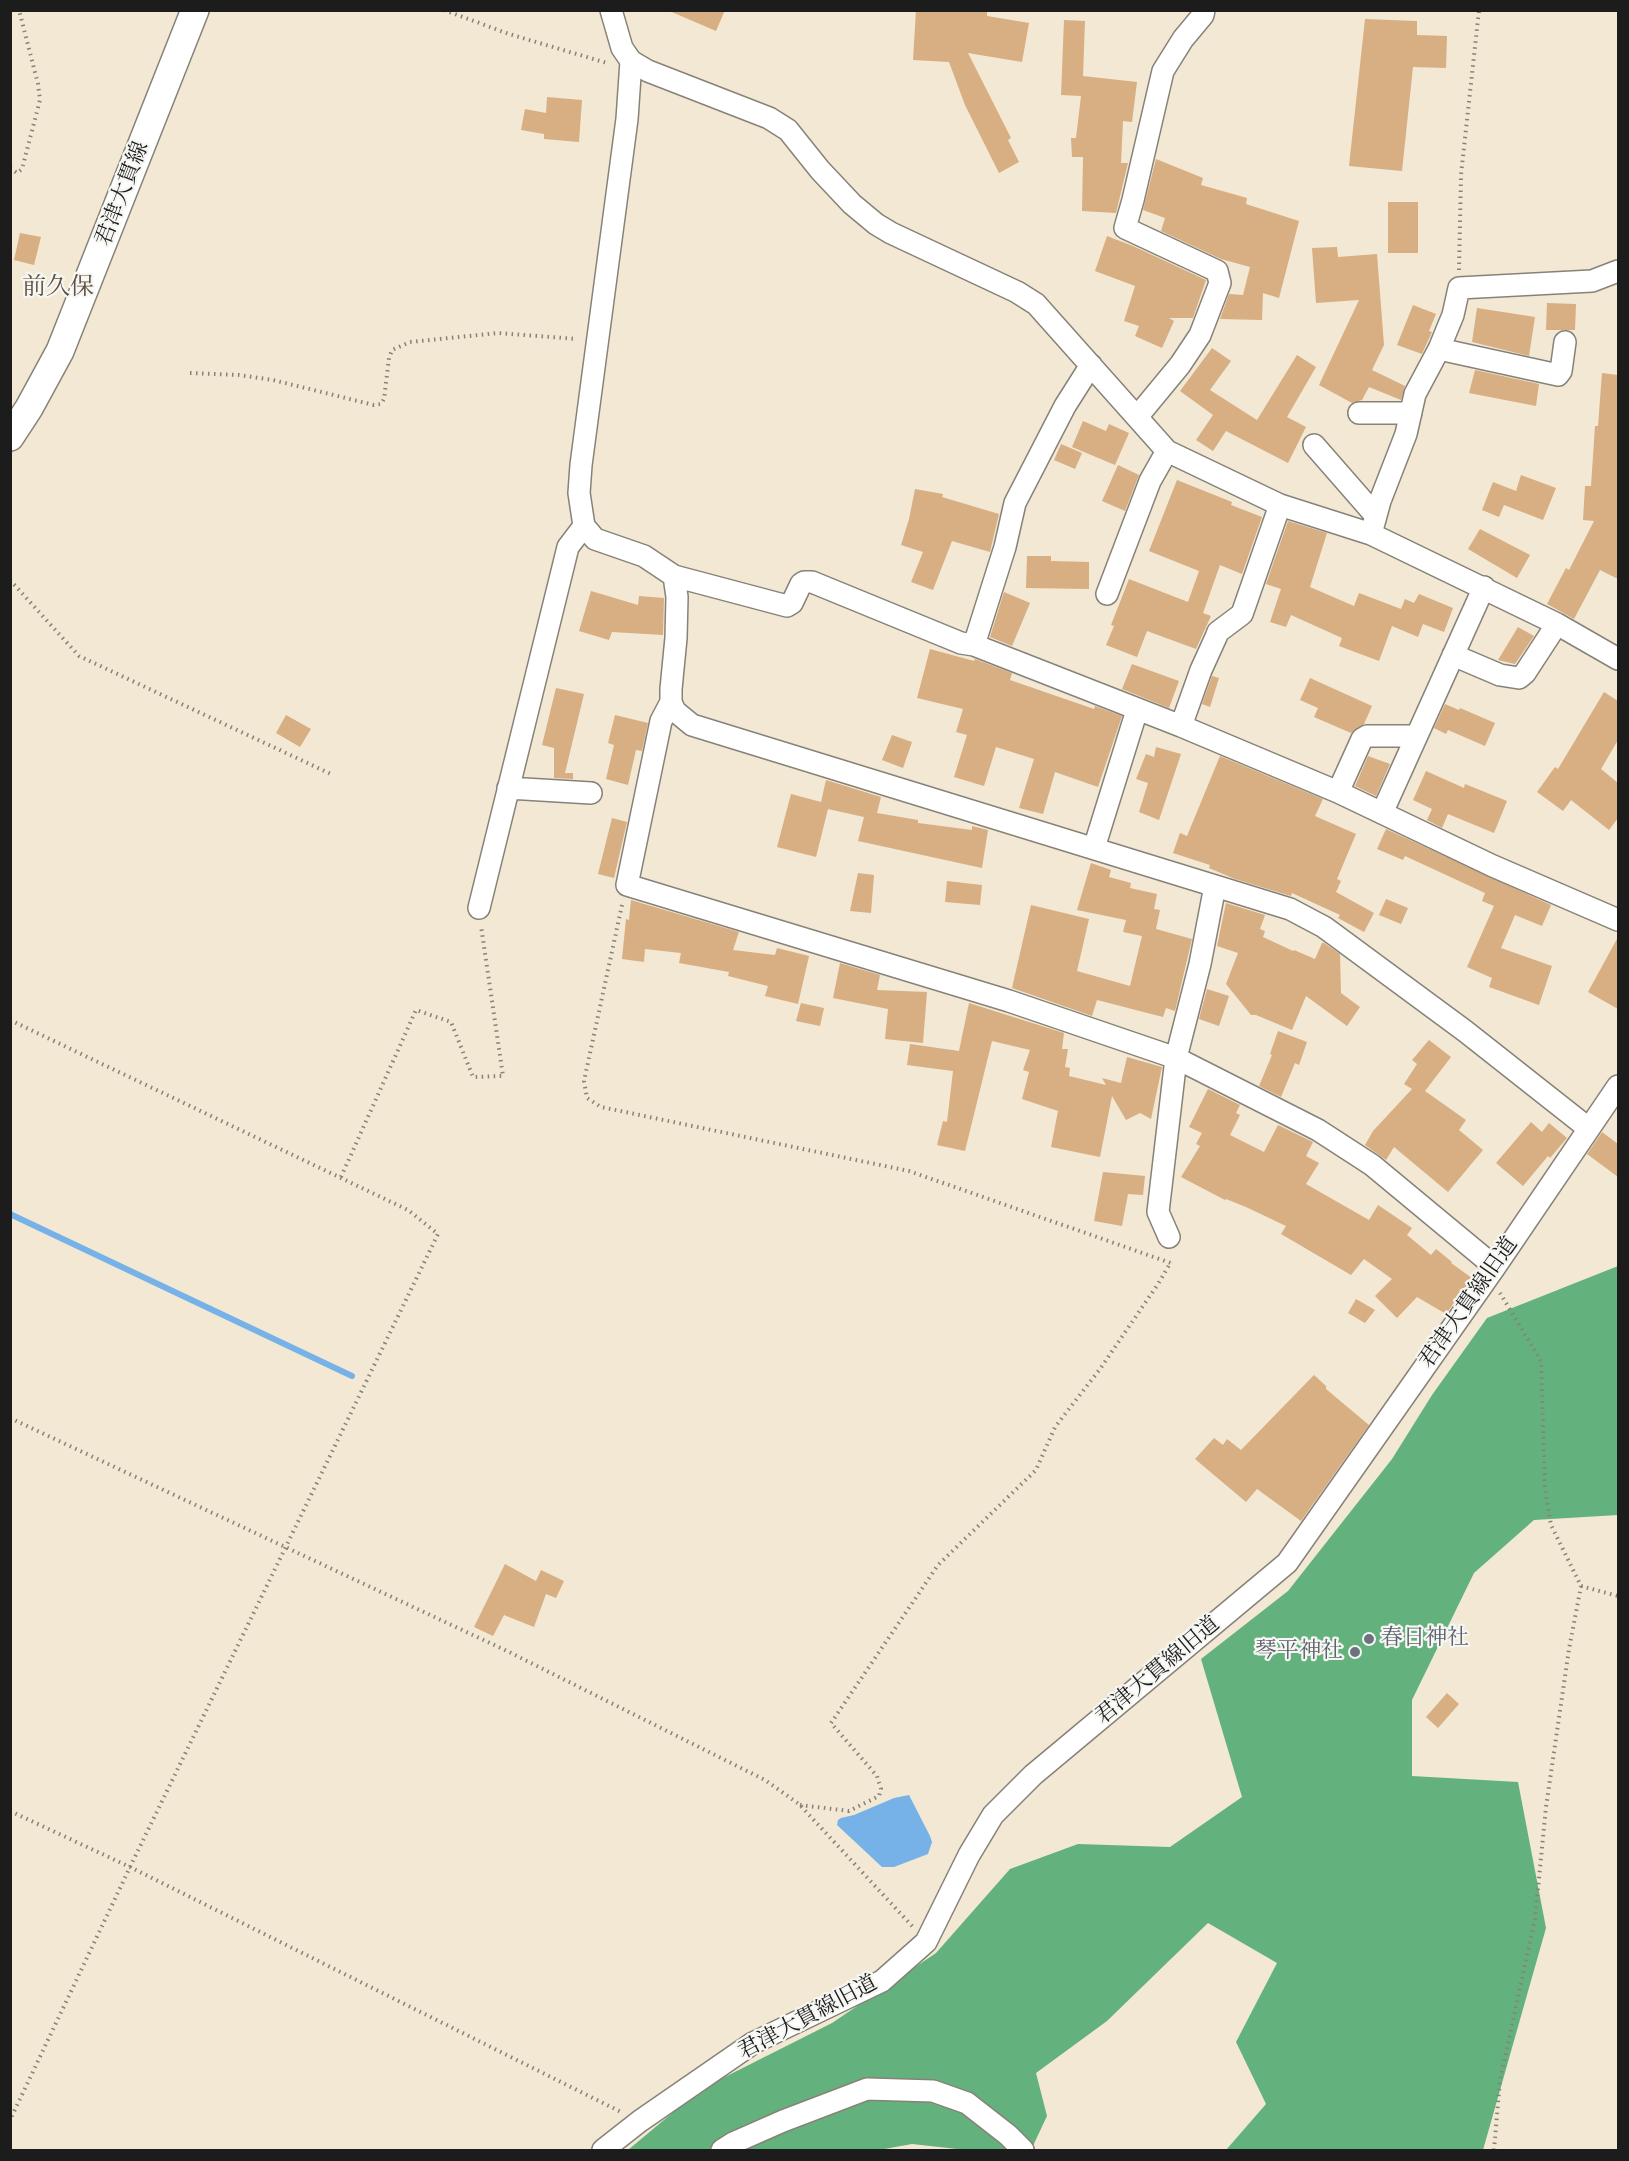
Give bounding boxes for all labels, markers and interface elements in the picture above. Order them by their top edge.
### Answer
street label: 君津大貫線 [91,138,155,250]
district label: 前久保 [22,274,94,302]
street label: 君津大貫線旧道 [1414,1232,1524,1374]
street label: 君津大貫線旧道 [1091,1611,1225,1731]
place label: 春日神社 [1381,1626,1469,1652]
marker: 春日神社 [1362,1632,1376,1646]
place label: 琴平神社 [1255,1639,1343,1665]
marker: 琴平神社 [1348,1645,1362,1659]
street label: 君津大貫線旧道 [734,1970,882,2066]

